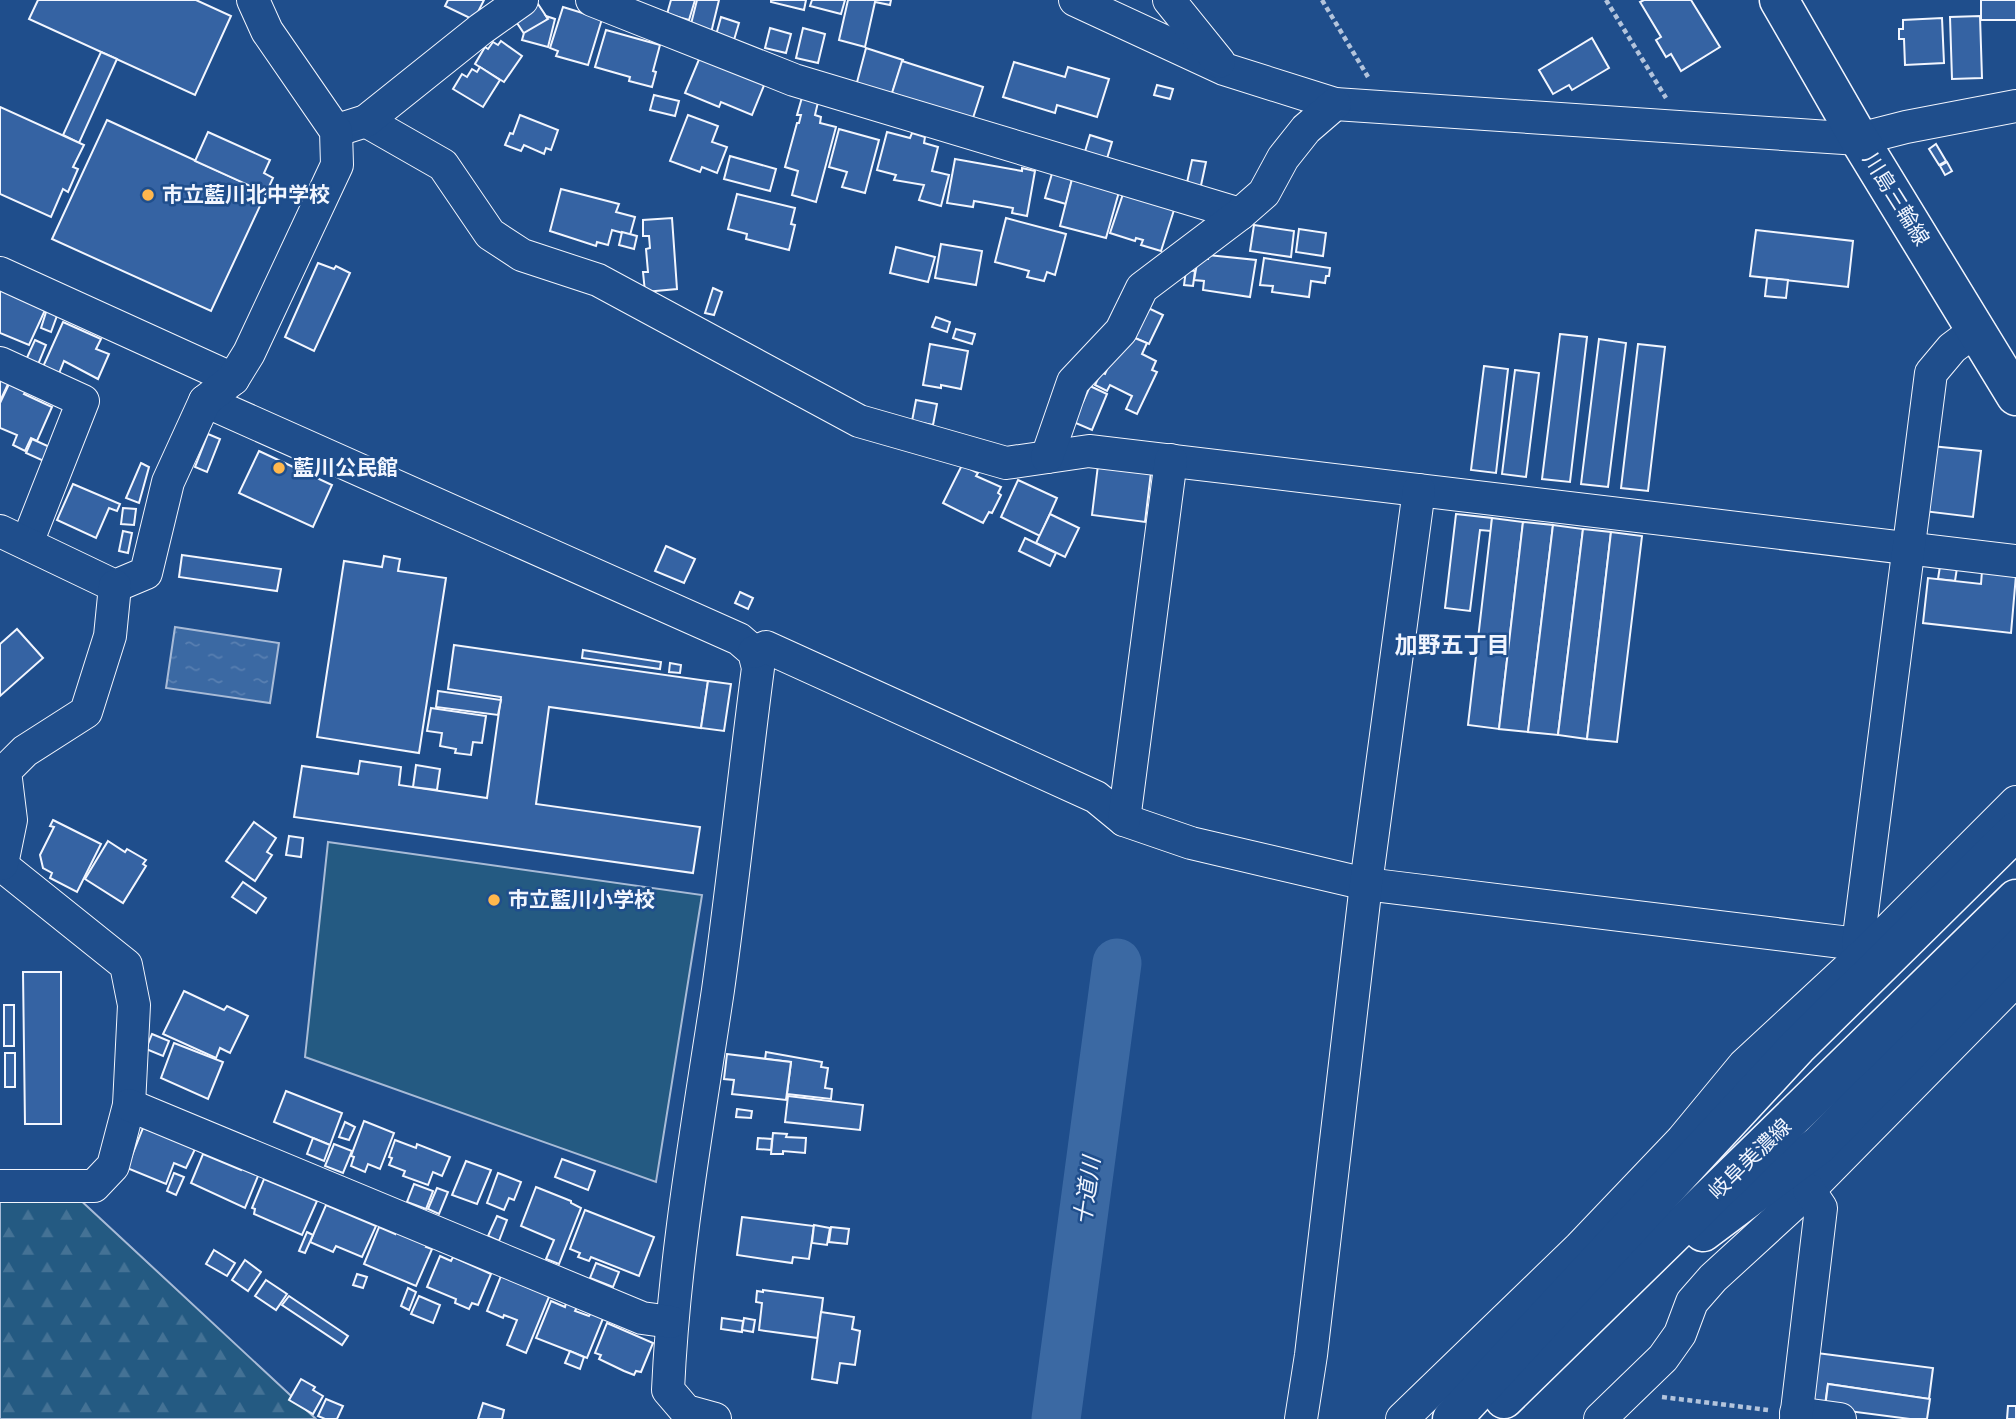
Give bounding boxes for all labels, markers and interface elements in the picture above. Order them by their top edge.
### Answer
street label: 川島三輪線 [1855,147,1937,251]
place label: 市立藍川北中学校 [162,180,330,210]
marker: 市立藍川北中学校 [140,187,156,203]
place label: 藍川公民館 [293,453,398,483]
marker: 藍川公民館 [271,460,287,476]
district label: 加野五丁目 [1395,628,1510,662]
place label: 市立藍川小学校 [508,885,655,915]
marker: 市立藍川小学校 [486,892,502,908]
street label: 岐阜美濃線 [1702,1112,1798,1206]
water label: 十道川 [1065,1151,1109,1228]

